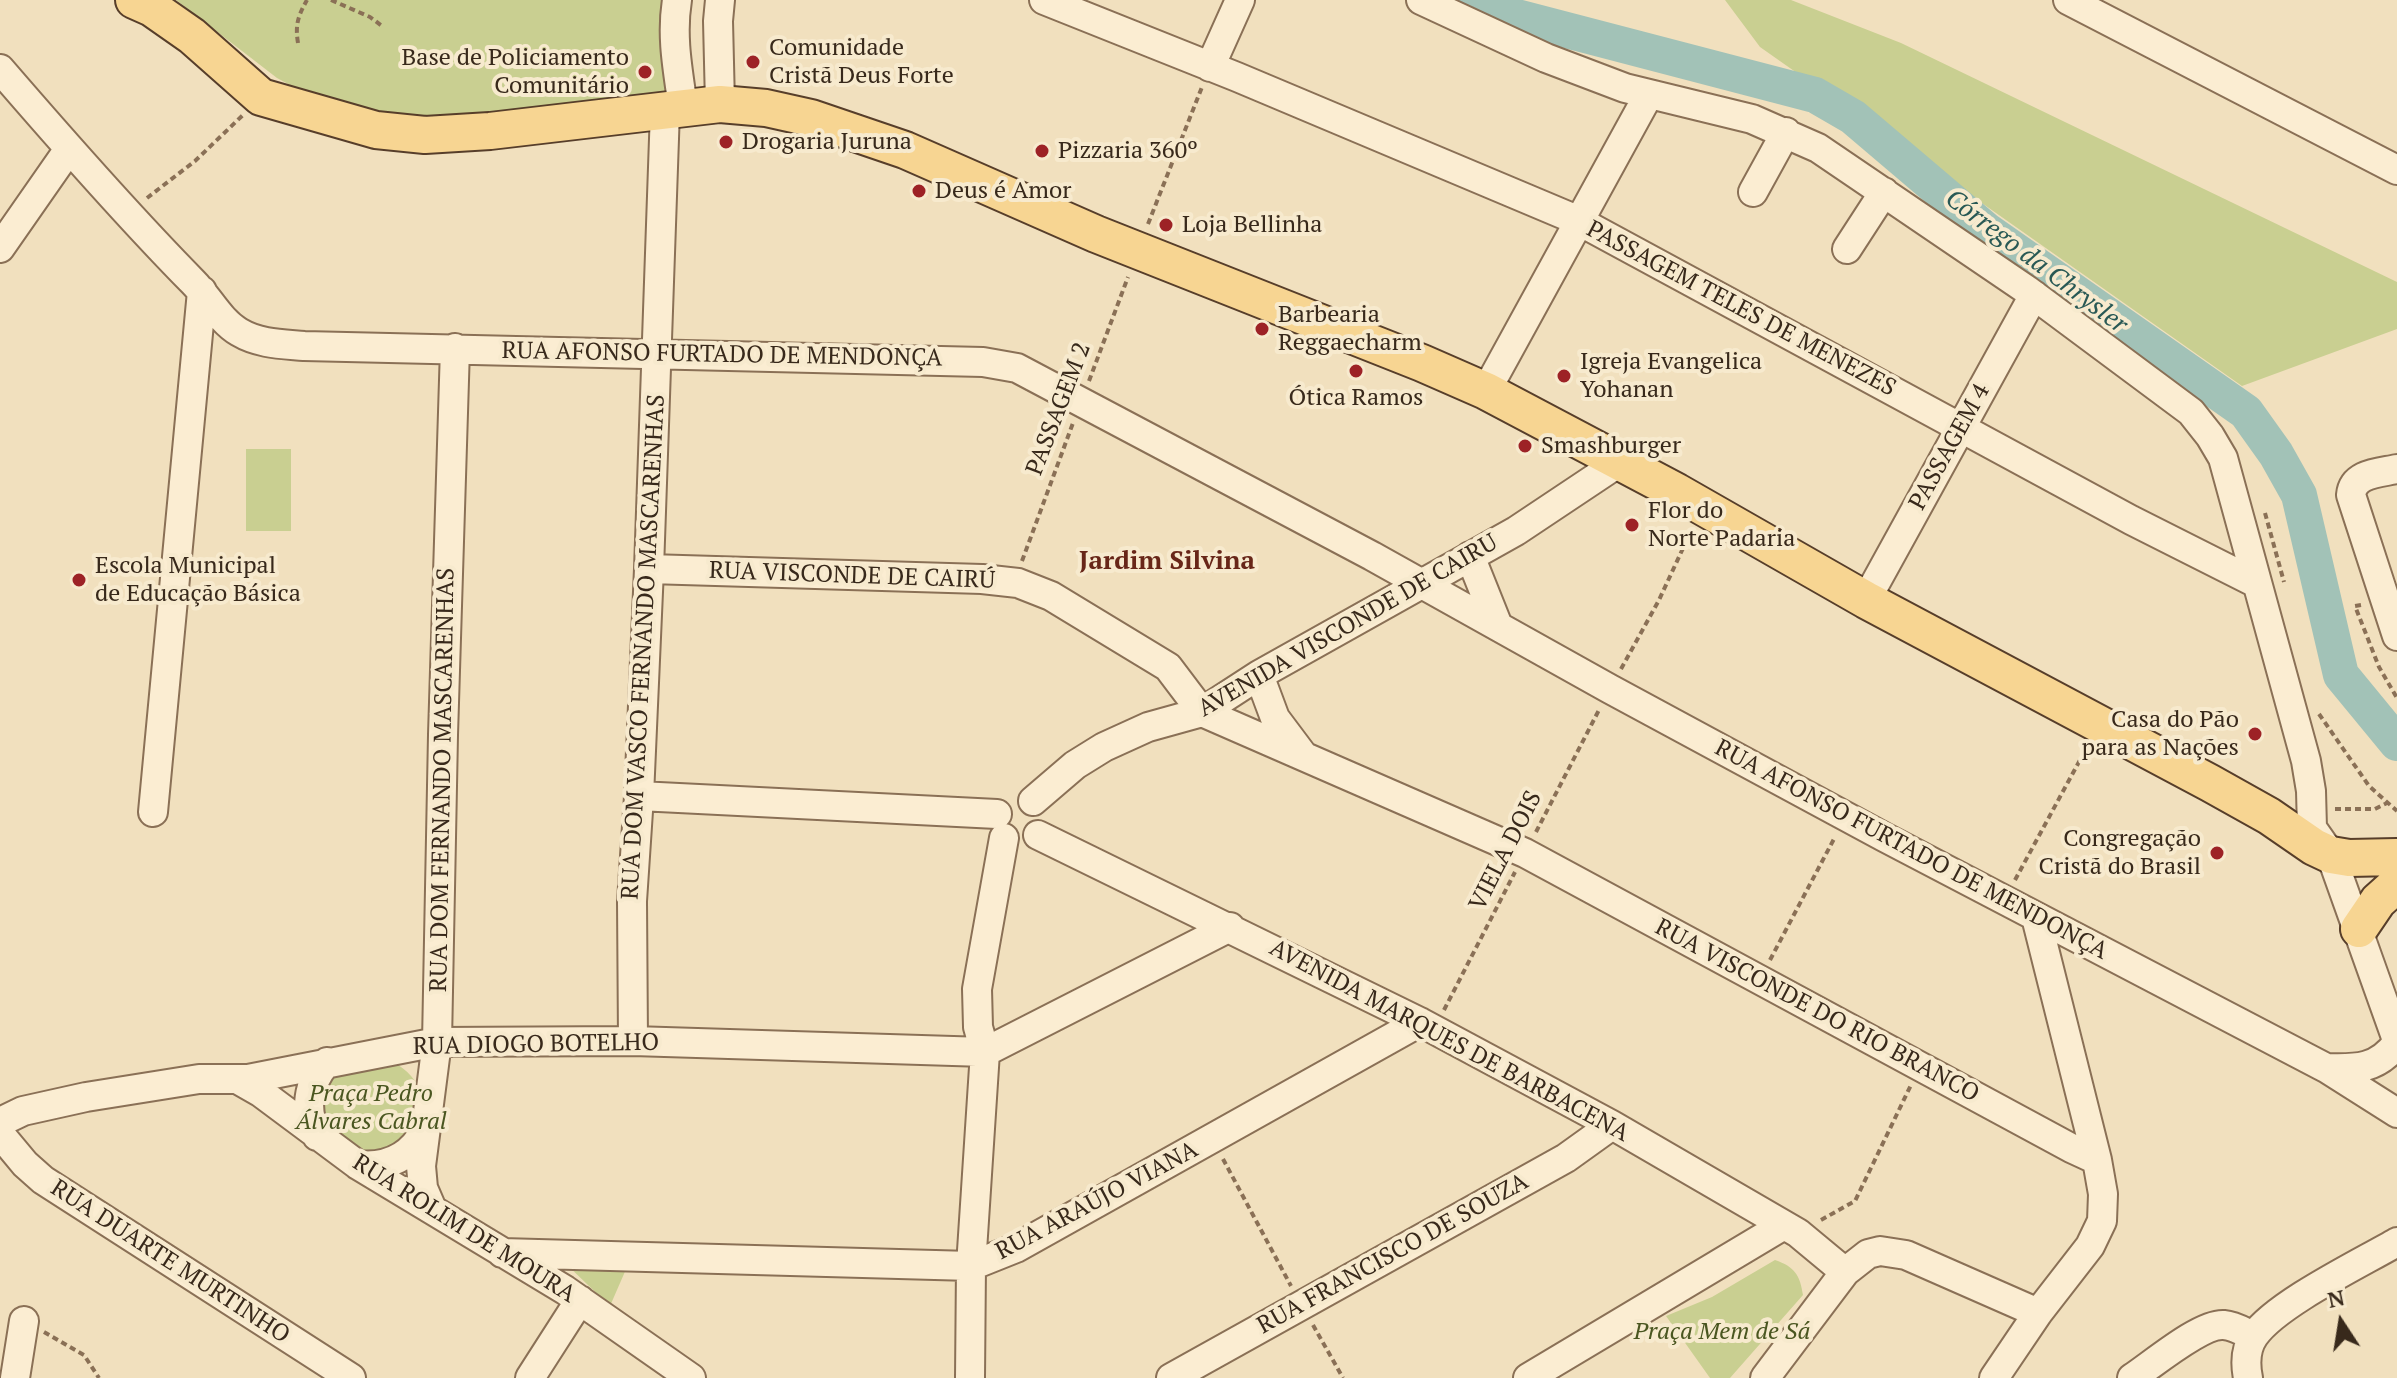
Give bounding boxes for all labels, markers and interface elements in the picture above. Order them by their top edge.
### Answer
place label: Comunidade Cristã Deus Forte [769,34,954,90]
place label: Base de Policiamento Comunitário [402,44,629,100]
marker: Comunidade Cristã Deus Forte [744,53,762,71]
marker: Base de Policiamento Comunitário [636,63,654,81]
place label: Drogaria Juruna [742,128,912,156]
marker: Drogaria Juruna [717,133,735,151]
place label: Pizzaria 360º [1058,137,1198,165]
marker: Pizzaria 360º [1033,142,1051,160]
place label: Deus é Amor [935,177,1072,205]
marker: Deus é Amor [910,182,928,200]
water label: Córrego da Chrysler [1939,183,2133,341]
place label: Loja Bellinha [1182,211,1322,239]
street label: PASSAGEM TELES DE MENEZES [1581,215,1901,403]
marker: Loja Bellinha [1157,216,1175,234]
place label: Barbearia Reggaecharm [1278,301,1422,357]
marker: Barbearia Reggaecharm [1253,320,1271,338]
street label: RUA AFONSO FURTADO DE MENDONÇA [501,337,943,373]
street label: PASSAGEM 2 [1021,339,1097,479]
place label: Igreja Evangelica Yohanan [1580,348,1762,404]
marker: Ótica Ramos [1347,362,1365,380]
marker: Igreja Evangelica Yohanan [1555,367,1573,385]
street label: PASSAGEM 4 [1904,379,1996,515]
place label: Ótica Ramos [1289,384,1423,412]
street label: RUA DOM VASCO FERNANDO MASCARENHAS [616,394,672,900]
place label: Smashburger [1541,432,1681,460]
marker: Smashburger [1516,437,1534,455]
place label: Flor do Norte Padaria [1648,497,1795,553]
marker: Flor do Norte Padaria [1623,516,1641,534]
street label: AVENIDA VISCONDE DE CAIRU [1193,528,1503,724]
district label: Jardim Silvina [1079,546,1255,578]
place label: Escola Municipal de Educação Básica [95,552,301,608]
street label: RUA VISCONDE DE CAIRÚ [708,557,996,595]
street label: RUA DOM FERNANDO MASCARENHAS [425,568,461,992]
marker: Escola Municipal de Educação Básica [70,571,88,589]
place label: Casa do Pão para as Nações [2082,706,2239,762]
marker: Casa do Pão para as Nações [2246,725,2264,743]
street label: RUA AFONSO FURTADO DE MENDONÇA [1710,734,2112,966]
street label: VIELA DOIS [1464,786,1548,916]
place label: Congregação Cristã do Brasil [2038,825,2201,881]
marker: Congregação Cristã do Brasil [2208,844,2226,862]
street label: RUA VISCONDE DO RIO BRANCO [1650,913,1984,1109]
street label: AVENIDA MARQUES DE BARBACENA [1264,934,1634,1148]
street label: RUA DIOGO BOTELHO [413,1028,659,1062]
park label: Praça Pedro Álvares Cabral [295,1080,447,1136]
street label: RUA ARAÚJO VIANA [991,1136,1203,1266]
street label: RUA ROLIM DE MOURA [347,1149,581,1309]
street label: RUA FRANCISCO DE SOUZA [1253,1167,1533,1341]
street label: RUA DUARTE MURTINHO [45,1174,295,1350]
north arrow [2301,1282,2381,1362]
text: N [2325,1282,2347,1314]
park label: Praça Mem de Sá [1634,1318,1810,1346]

